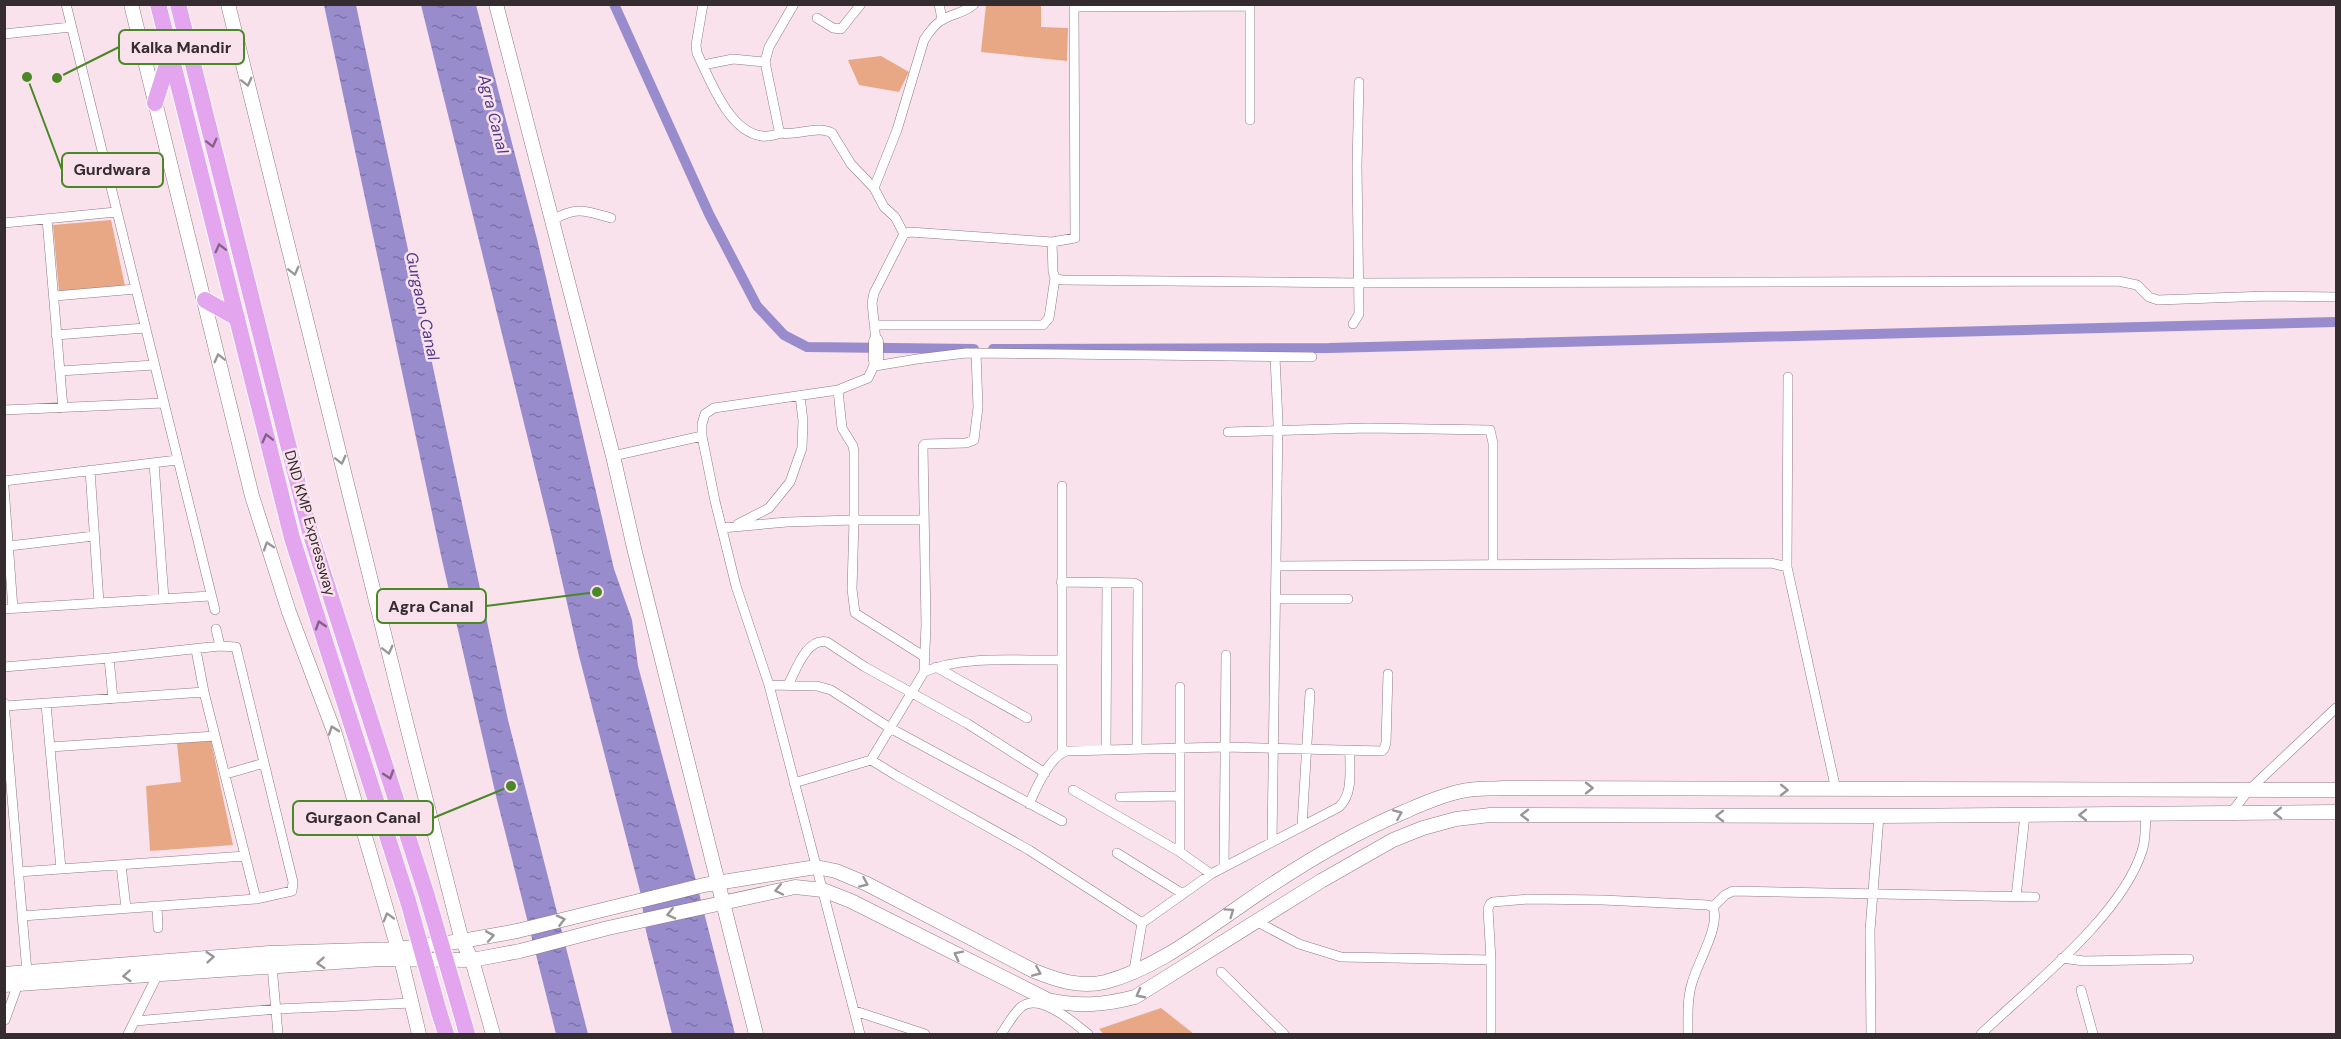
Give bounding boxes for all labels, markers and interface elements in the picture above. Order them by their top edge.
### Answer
callout: Kalka Mandir [119,30,244,64]
text: Kalka Mandir [131,37,232,58]
water label: Agra Canal [473,71,514,156]
one-way arrow [240,76,253,86]
one-way arrow [204,138,217,148]
callout: Gurdwara [62,153,163,187]
text: Gurdwara [73,159,151,180]
one-way arrow [214,244,227,254]
water label: Gurgaon Canal [401,250,444,363]
one-way arrow [287,266,300,276]
one-way arrow [213,353,226,363]
one-way arrow [262,433,275,443]
street label: DND KMP Expressway [280,448,341,599]
one-way arrow [333,455,346,465]
one-way arrow [263,541,275,552]
callout: Agra Canal [377,589,486,623]
text: Agra Canal [388,596,474,617]
one-way arrow [315,620,328,631]
one-way arrow [380,644,393,654]
one-way arrow [328,725,341,736]
one-way arrow [381,769,394,780]
one-way arrow [1584,782,1593,794]
one-way arrow [1779,784,1788,796]
callout: Gurgaon Canal [293,801,433,835]
text: Gurgaon Canal [305,807,421,828]
one-way arrow [2274,807,2283,819]
one-way arrow [1392,809,1403,821]
one-way arrow [1521,809,1530,821]
one-way arrow [2079,809,2088,821]
one-way arrow [1716,810,1725,822]
one-way arrow [857,875,868,887]
one-way arrow [774,883,784,896]
one-way arrow [666,907,676,920]
one-way arrow [1224,909,1235,920]
one-way arrow [383,912,395,923]
one-way arrow [556,914,566,927]
one-way arrow [484,930,494,943]
one-way arrow [206,951,215,964]
one-way arrow [953,951,964,963]
one-way arrow [317,956,326,969]
one-way arrow [1031,965,1042,977]
one-way arrow [122,970,131,983]
one-way arrow [1135,986,1146,998]

